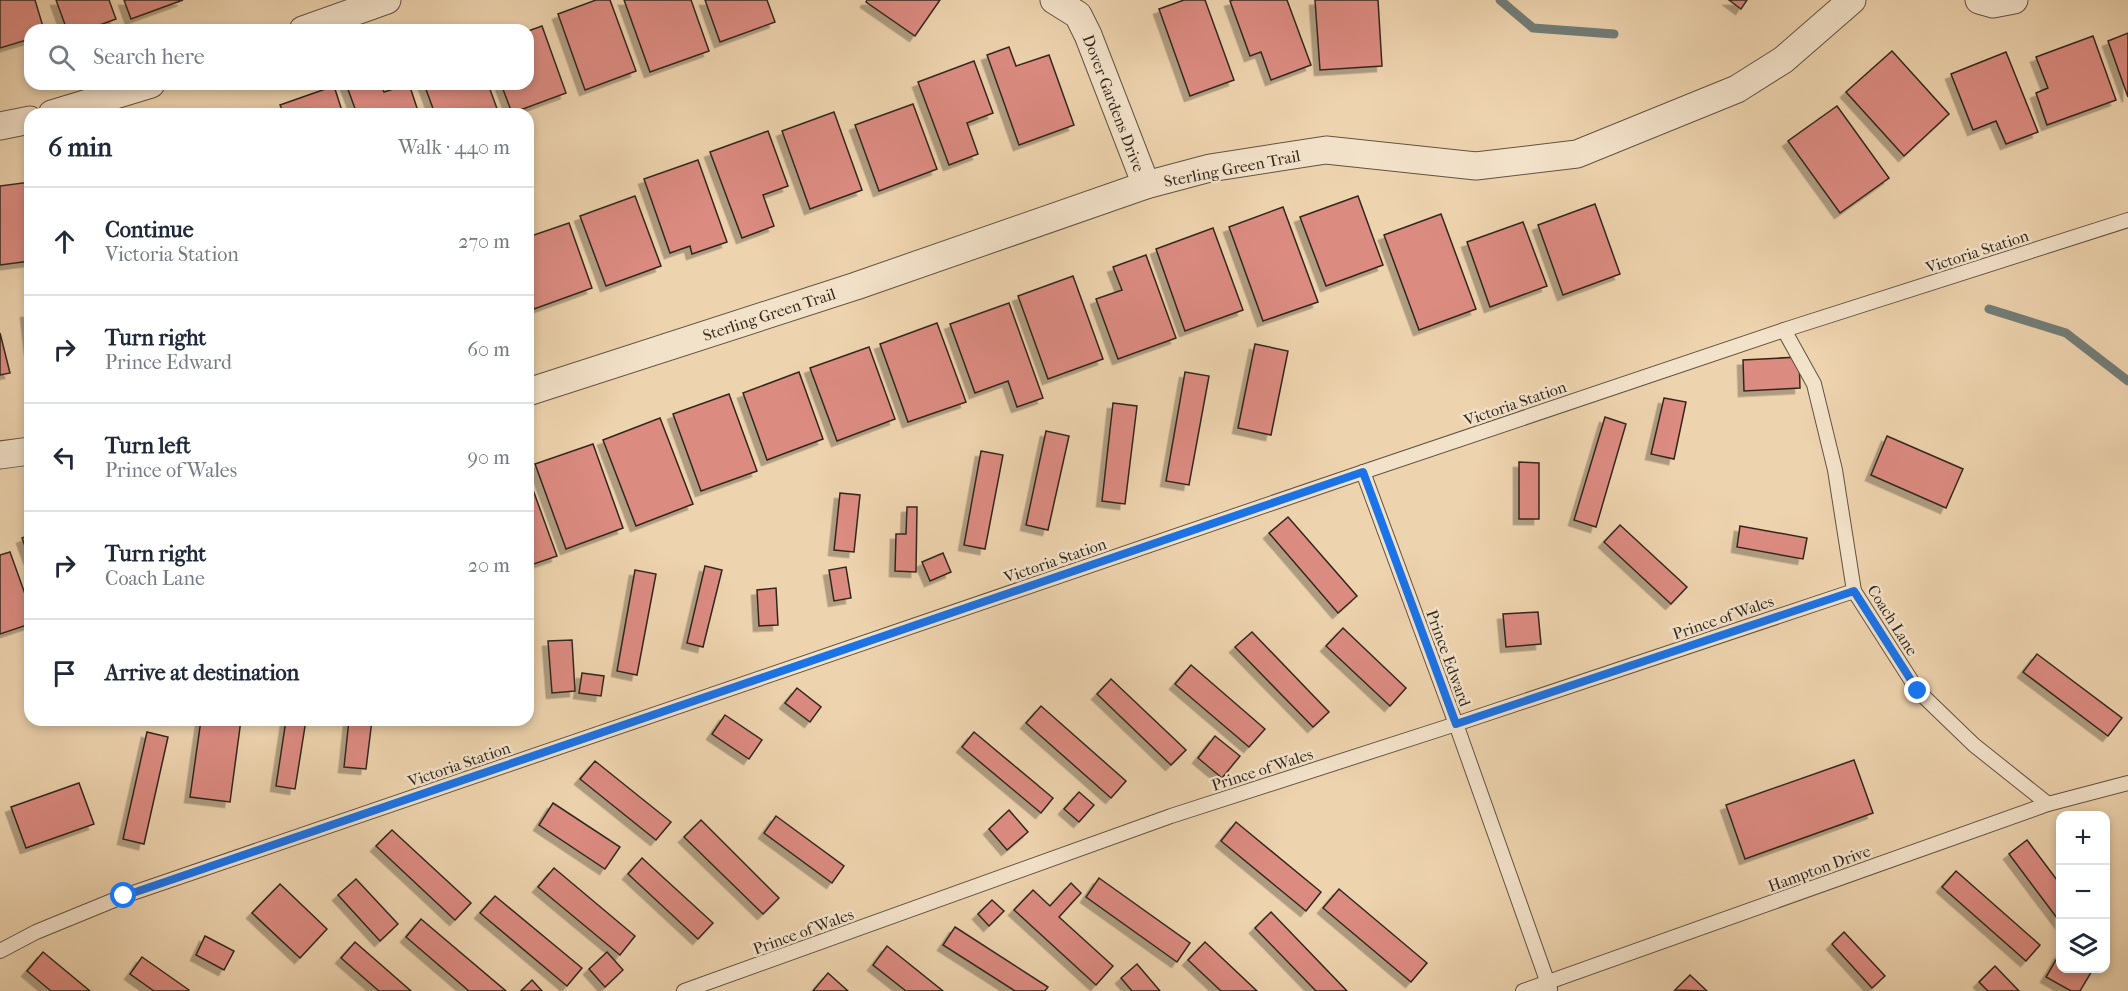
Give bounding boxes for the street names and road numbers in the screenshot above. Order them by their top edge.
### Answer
street label: Dover Gardens Drive [1079,32,1149,175]
street label: Sterling Green Trail [1162,146,1303,191]
street label: Victoria Station [1922,226,2032,277]
street label: Sterling Green Trail [700,284,839,345]
street label: Victoria Station [1460,377,1570,430]
street label: Victoria Station [1000,534,1110,587]
street label: Coach Lane [1863,581,1922,659]
street label: Prince of Wales [1670,591,1776,644]
street label: Prince Edward [1422,607,1475,709]
street label: Victoria Station [404,738,514,791]
street label: Prince of Wales [1209,744,1315,795]
street label: Hampton Drive [1765,841,1873,896]
street label: Prince of Wales [750,904,856,958]

